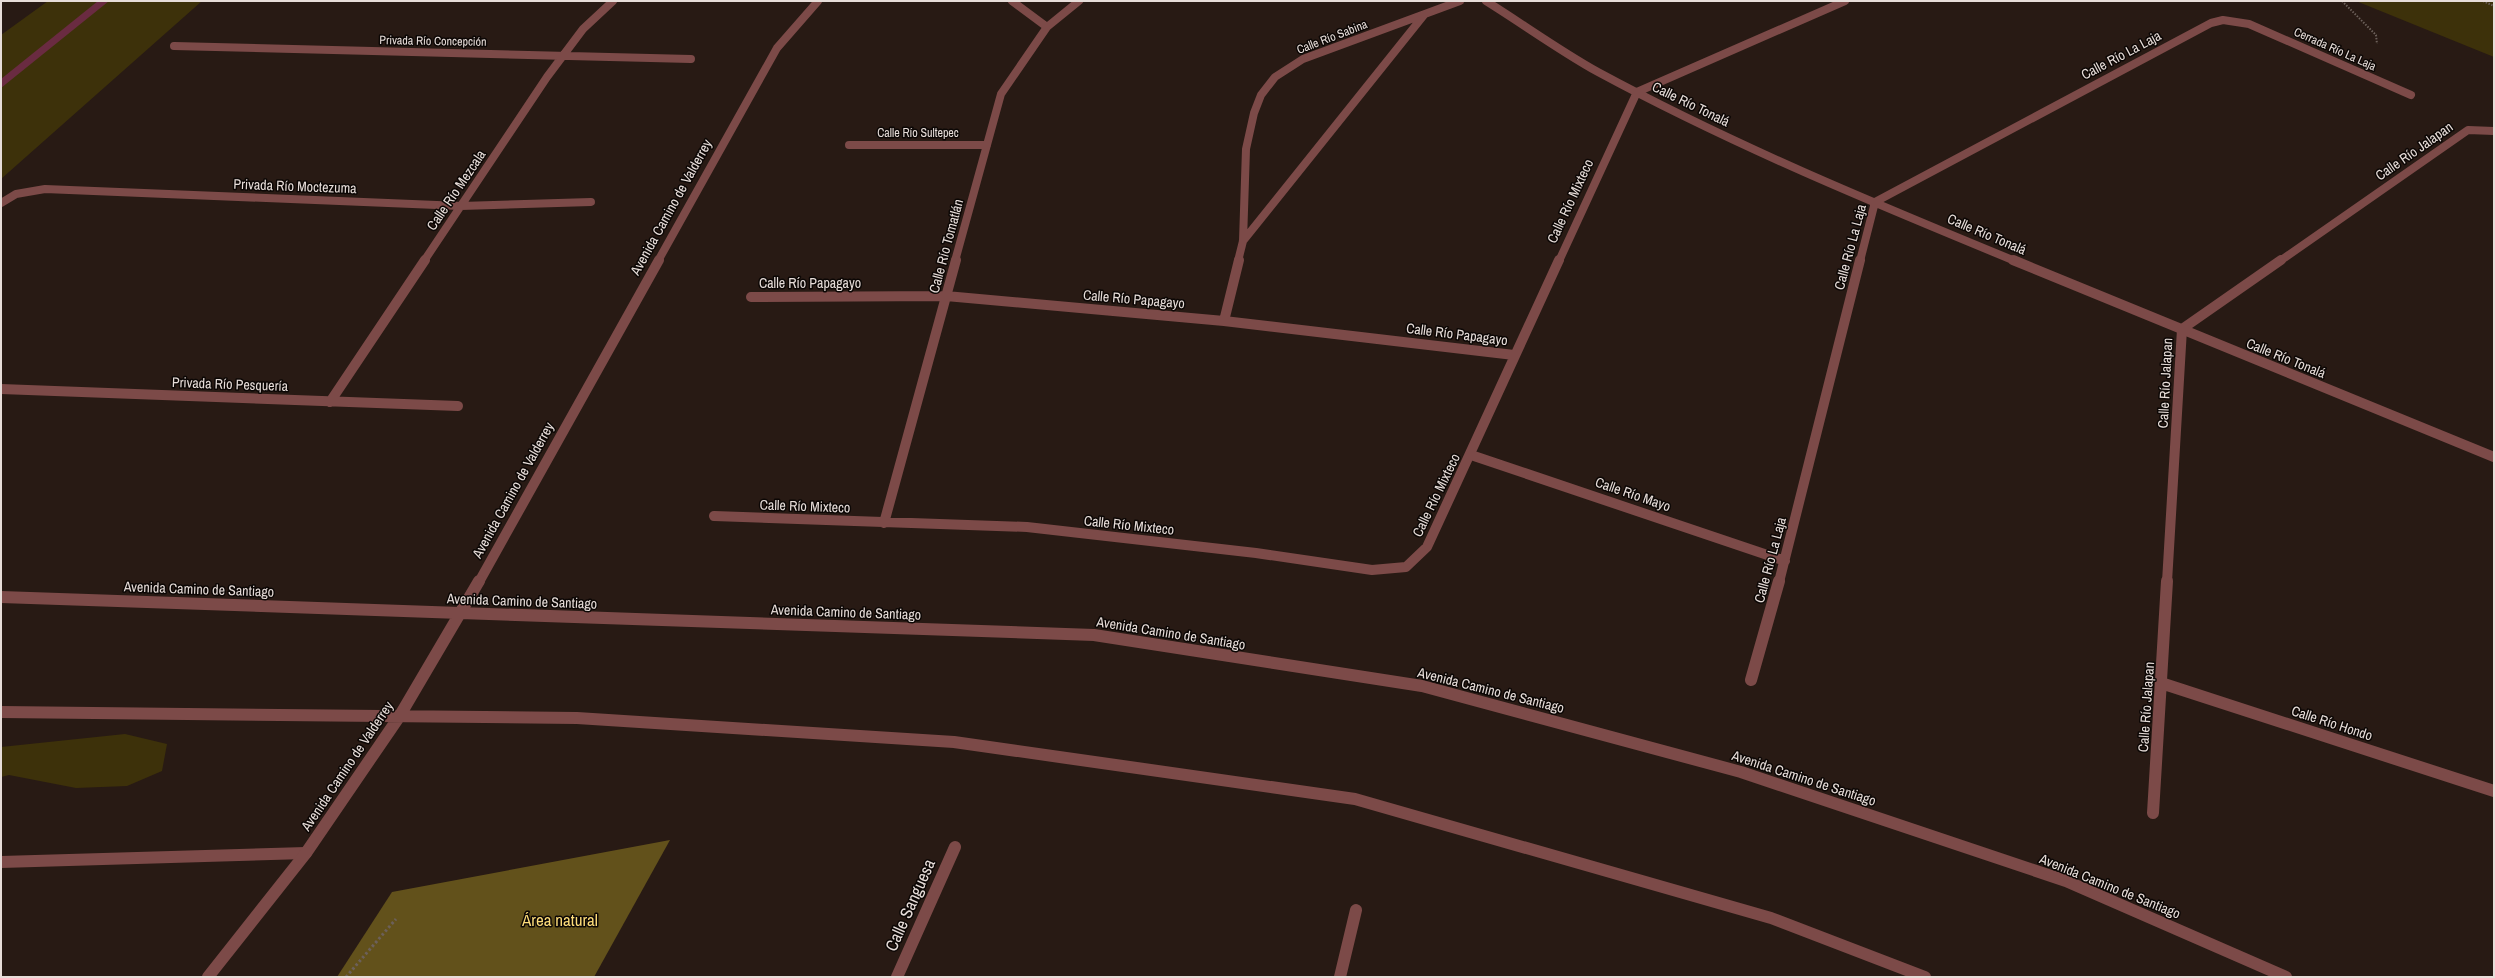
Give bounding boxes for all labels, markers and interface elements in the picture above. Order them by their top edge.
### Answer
street label: Calle Río Sabina [1294,16,1370,58]
street label: Cerrada Río La Laja [2291,24,2379,75]
street label: Calle Río La Laja [2078,26,2165,84]
street label: Privada Río Concepción [379,32,487,50]
street label: Calle Río Tonalá [1649,77,1733,131]
street label: Calle Río Jalapan [2372,118,2456,184]
street label: Calle Río Sultepec [877,125,959,141]
street label: Avenida Camino de Valderrey [626,136,716,279]
street label: Calle Río Mezcala [422,146,490,234]
street label: Calle Río Mixteco [1543,156,1597,246]
street label: Privada Río Moctezuma [233,175,357,197]
street label: Calle Río Tomatlán [925,197,967,295]
street label: Calle Río La Laja [1830,202,1870,292]
street label: Calle Río Tonalá [1945,209,2030,259]
street label: Calle Río Papagayo [759,274,861,292]
street label: Calle Río Papagayo [1082,286,1186,312]
street label: Calle Río Papagayo [1405,319,1509,349]
street label: Calle Río Tonalá [2244,334,2329,382]
street label: Calle Río Jalapan [2154,337,2176,429]
street label: Privada Río Pesquería [172,373,289,395]
street label: Avenida Camino de Valderrey [468,419,558,562]
street label: Calle Río Mixteco [1408,450,1464,540]
street label: Calle Río Mayo [1593,473,1673,515]
street label: Calle Río Mixteco [759,495,851,517]
street label: Calle Río Mixteco [1083,511,1175,539]
street label: Calle Río La Laja [1750,515,1790,605]
street label: Avenida Camino de Santiago [123,577,274,601]
street label: Avenida Camino de Santiago [446,589,597,613]
street label: Avenida Camino de Santiago [770,600,921,624]
street label: Avenida Camino de Santiago [1094,612,1247,654]
street label: Calle Río Jalapan [2134,661,2158,753]
street label: Avenida Camino de Santiago [1415,663,1566,717]
street label: Avenida Camino de Valderrey [296,697,397,835]
street label: Calle Río Hondo [2289,701,2375,745]
street label: Avenida Camino de Santiago [1729,746,1878,810]
street label: Avenida Camino de Santiago [2036,849,2183,923]
street label: Calle Sanguesa [879,855,940,954]
park label: Área natural [521,908,598,931]

